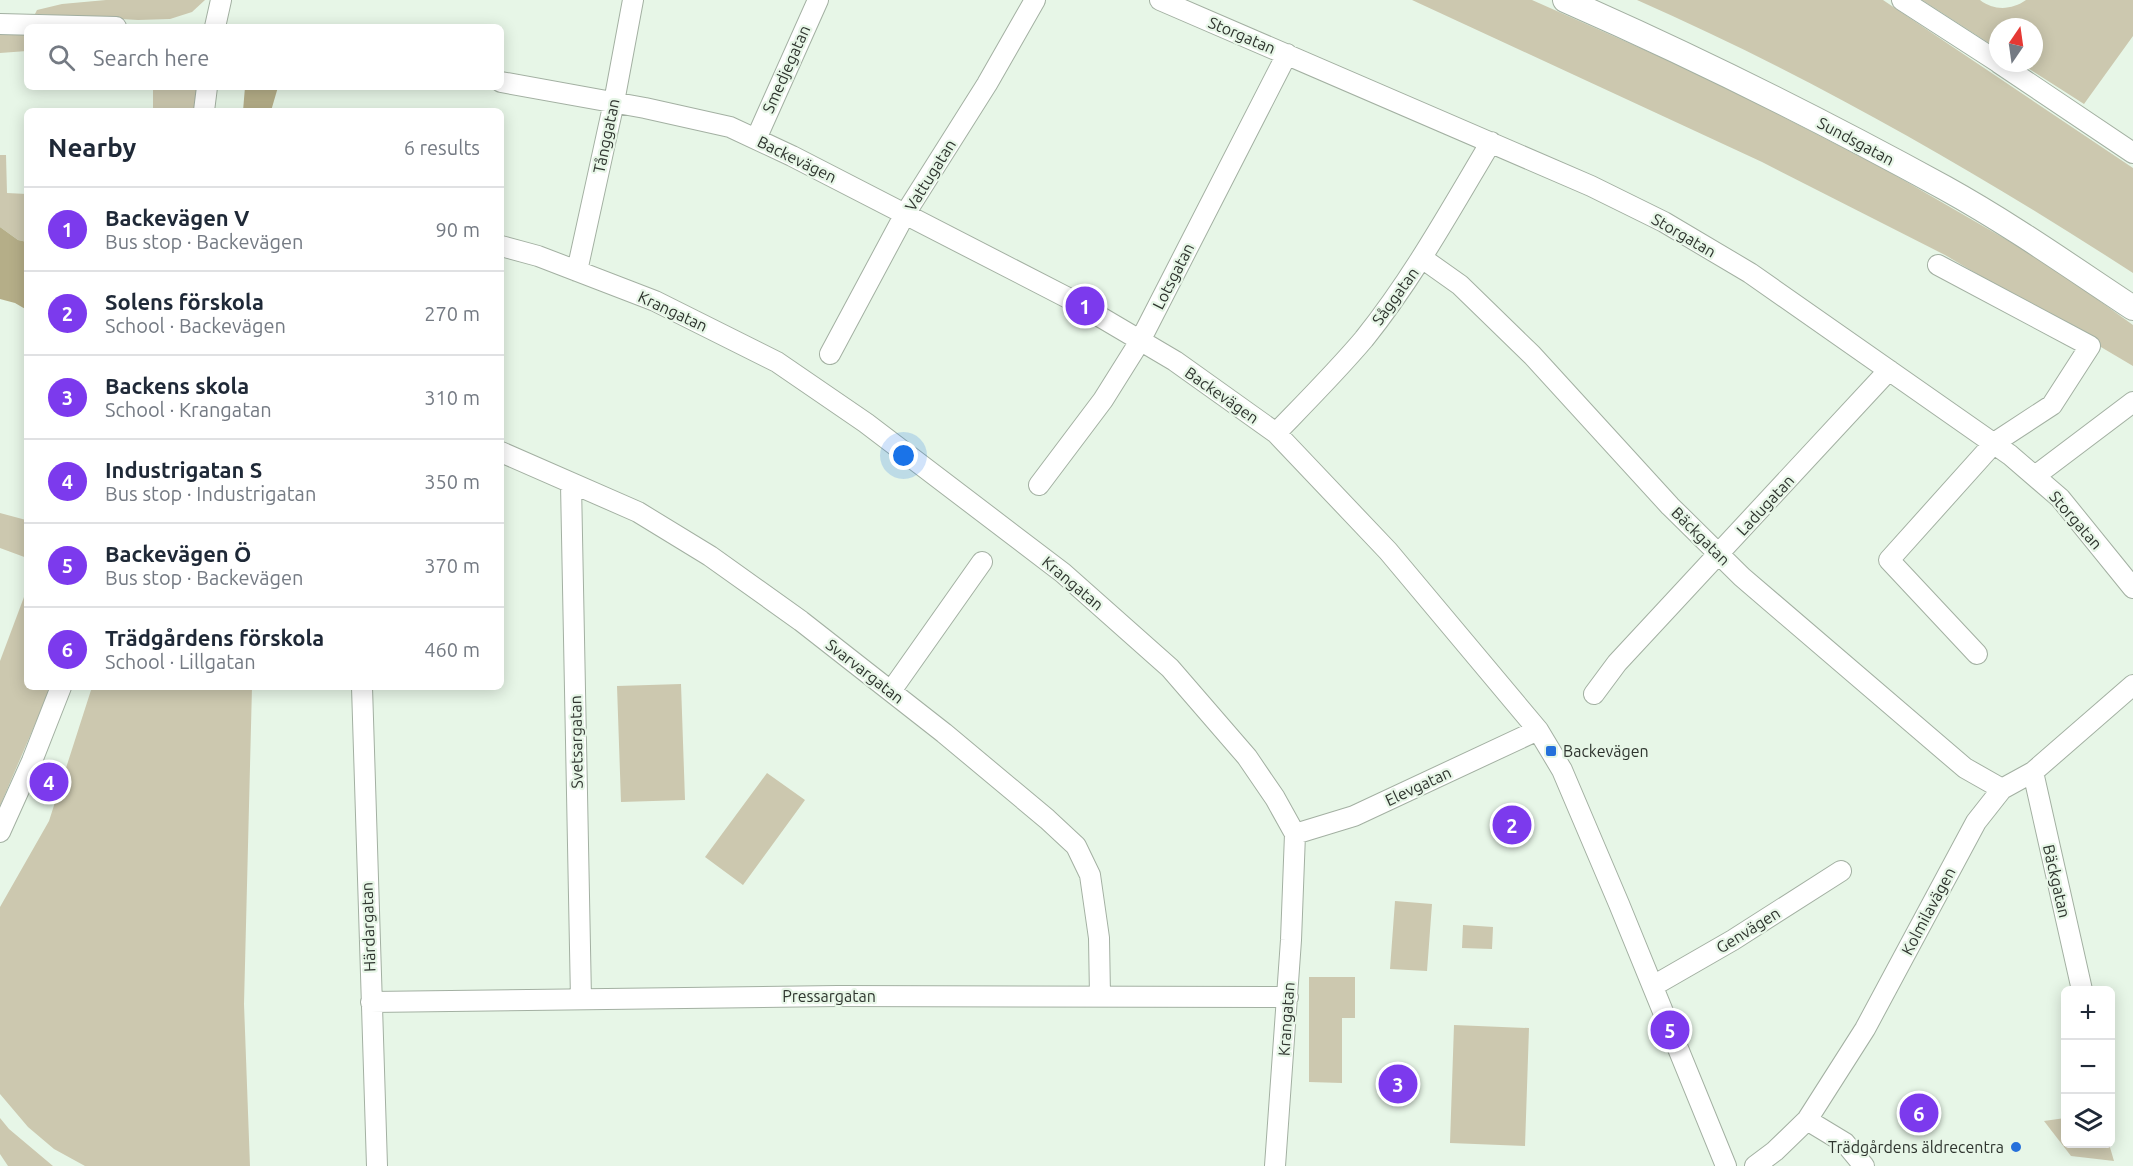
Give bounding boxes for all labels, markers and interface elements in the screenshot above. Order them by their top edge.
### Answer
street label: Storgatan [1206,13,1278,57]
north arrow [1989,18,2043,72]
street label: Smedjegatan [759,22,813,116]
search box [24,24,504,90]
icon: search [45,41,78,74]
text: Search here [93,45,209,70]
street label: Tånggatan [589,97,623,175]
street label: Sundsgatan [1815,113,1897,169]
street label: Backevägen [755,132,839,186]
text: Nearby [48,133,136,162]
text: 6 results [404,136,480,159]
street label: Vattugatan [901,136,959,214]
text: Backevägen V [105,205,249,230]
street label: Storgatan [1649,209,1719,261]
text: 1 [62,218,73,241]
text: 90 m [436,218,480,241]
text: Bus stop · Backevägen [105,230,303,253]
street label: Lotsgatan [1149,240,1197,312]
street label: Såggatan [1368,264,1422,328]
pin: 1 [1066,284,1104,328]
street label: Krangatan [636,287,710,335]
text: Solens förskola [105,289,264,314]
text: 2 [62,302,73,325]
text: 270 m [424,302,480,325]
text: School · Backevägen [105,314,286,337]
street label: Backevägen [1182,363,1262,427]
text: Backens skola [105,373,249,398]
text: 3 [62,386,73,409]
text: 310 m [424,386,480,409]
text: School · Krangatan [105,398,272,421]
your location [889,441,918,470]
text: Industrigatan S [105,457,262,482]
text: 4 [62,470,73,493]
text: 350 m [424,470,480,493]
street label: Ladugatan [1733,471,1797,539]
text: Bus stop · Industrigatan [105,482,316,505]
street label: Storgatan [2046,487,2106,553]
street label: Bäckgatan [1668,503,1734,569]
text: Backevägen Ö [105,541,251,566]
street label: Krangatan [1039,552,1107,614]
text: 5 [62,554,73,577]
text: 370 m [424,554,480,577]
text: Bus stop · Backevägen [105,566,303,589]
text: Trädgårdens förskola [105,625,324,650]
street label: Svarvargatan [823,635,907,707]
text: 6 [62,638,73,661]
text: 460 m [424,638,480,661]
text: School · Lillgatan [105,650,256,673]
street label: Svetsargatan [566,695,586,789]
place label: Backevägen [1563,742,1649,760]
marker: Backevägen [1544,744,1558,758]
pin: 4 [29,760,68,804]
street label: Elevgatan [1382,763,1454,809]
pin: 2 [1492,802,1532,848]
street label: Bäckgatan [2040,843,2074,919]
street label: Kolmilavägen [1897,864,1959,958]
street label: Härdargatan [357,882,379,972]
street label: Genvägen [1713,903,1783,957]
street label: Krangatan [1274,981,1298,1057]
map controls [2061,986,2115,1148]
button: + [2061,986,2115,1040]
street label: Pressargatan [782,987,876,1005]
pin: 5 [1650,1008,1690,1052]
button: − [2061,1040,2115,1094]
pin: 3 [1378,1062,1418,1106]
pin: 6 [1900,1090,1938,1136]
button: layers [2061,1094,2115,1148]
place label: Trädgårdens äldrecentra [1828,1138,2004,1156]
marker: Trädgårdens äldrecentra [2009,1140,2023,1154]

